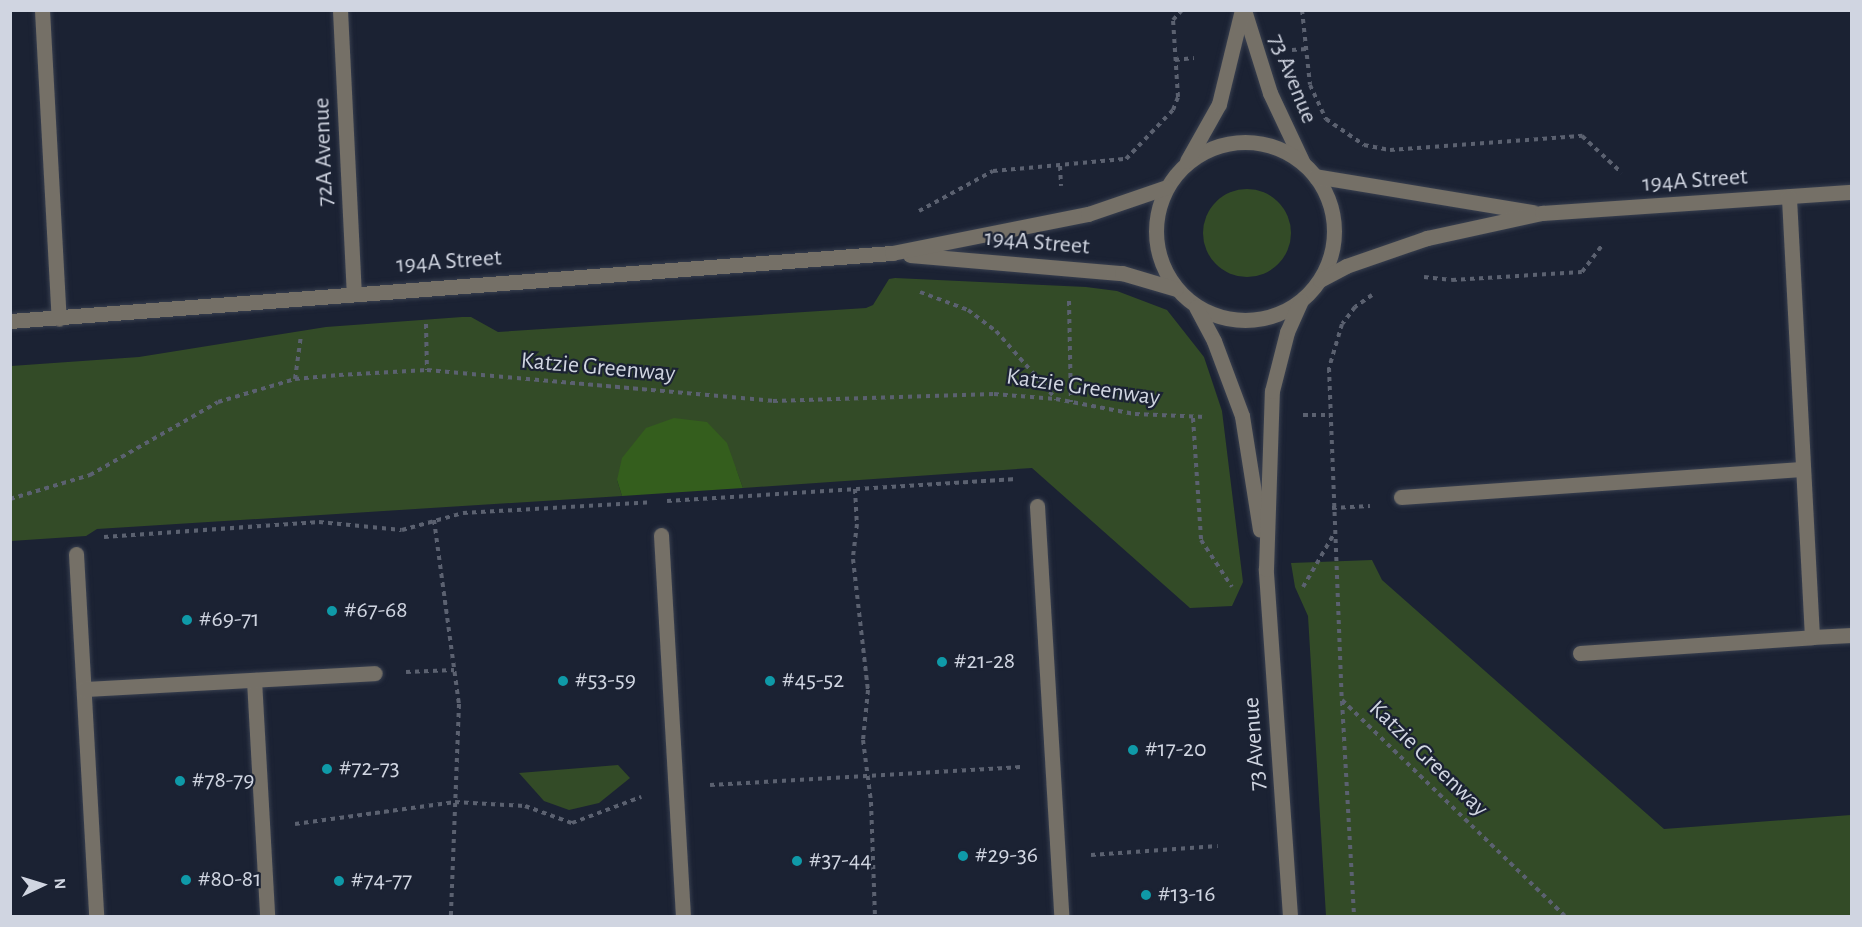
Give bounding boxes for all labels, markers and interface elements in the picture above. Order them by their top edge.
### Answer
street label: 73 Avenue [1261,30,1323,128]
street label: 72A Avenue [308,97,340,207]
street label: 194A Street [1641,163,1749,199]
street label: 194A Street [983,224,1091,262]
street label: 194A Street [395,244,503,280]
street label: Katzie Greenway [520,347,676,389]
street label: Katzie Greenway [1004,363,1162,413]
place label: #67-68 [344,597,408,625]
marker: #67-68 [325,604,339,618]
place label: #69-71 [199,606,260,634]
marker: #69-71 [180,613,194,627]
place label: #21-28 [954,648,1015,676]
marker: #21-28 [935,655,949,669]
place label: #53-59 [575,667,636,695]
place label: #45-52 [782,667,844,695]
marker: #53-59 [556,674,570,688]
marker: #45-52 [763,674,777,688]
street label: Katzie Greenway [1362,695,1494,823]
street label: 73 Avenue [1237,696,1273,792]
place label: #17-20 [1145,736,1207,764]
marker: #17-20 [1126,743,1140,757]
place label: #72-73 [339,755,400,783]
marker: #72-73 [320,762,334,776]
place label: #78-79 [192,767,254,795]
marker: #78-79 [173,774,187,788]
place label: #29-36 [975,842,1038,870]
place label: #37-44 [809,847,872,875]
marker: #29-36 [956,849,970,863]
marker: #37-44 [790,854,804,868]
north arrow [12,855,72,915]
place label: #80-81 [198,866,261,894]
place label: #74-77 [351,867,412,895]
marker: #80-81 [179,873,193,887]
marker: #74-77 [332,874,346,888]
text: N [52,878,68,890]
place label: #13-16 [1158,881,1215,909]
marker: #13-16 [1139,888,1153,902]

